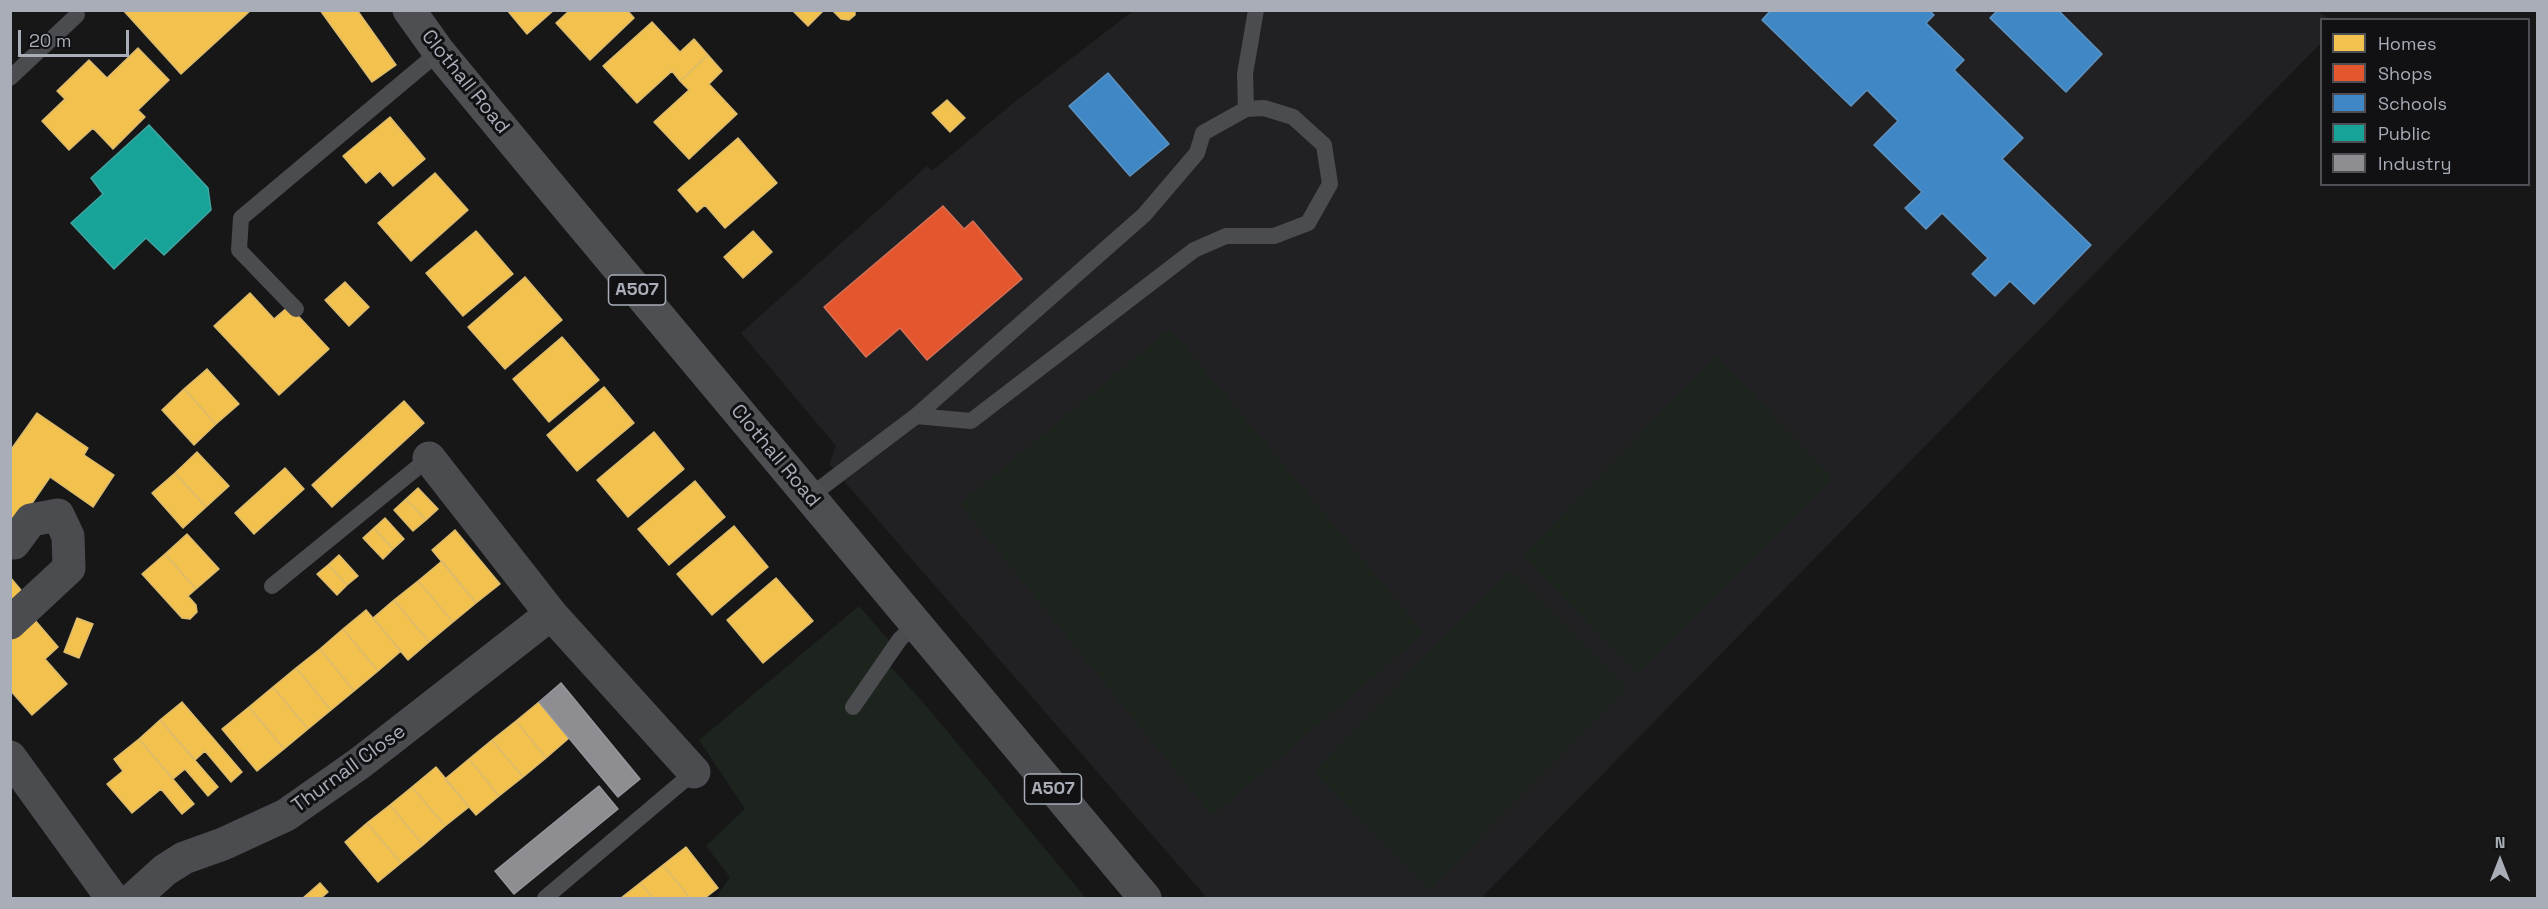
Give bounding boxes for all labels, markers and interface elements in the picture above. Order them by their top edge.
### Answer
scale bar [21,18,132,56]
legend [2320,18,2530,186]
street label: Clothall Road [416,25,514,139]
text: 20 m [29,29,72,52]
text: Homes [2378,32,2437,55]
text: Shops [2378,62,2432,85]
text: Schools [2378,92,2447,115]
text: Public [2378,122,2431,145]
text: Industry [2378,152,2451,175]
road number: A507 [608,275,666,305]
street label: Clothall Road [725,400,825,512]
street label: Thurnall Close [287,720,411,818]
road number: A507 [1024,774,1082,804]
north arrow [2470,831,2530,891]
text: N [2495,832,2505,853]

